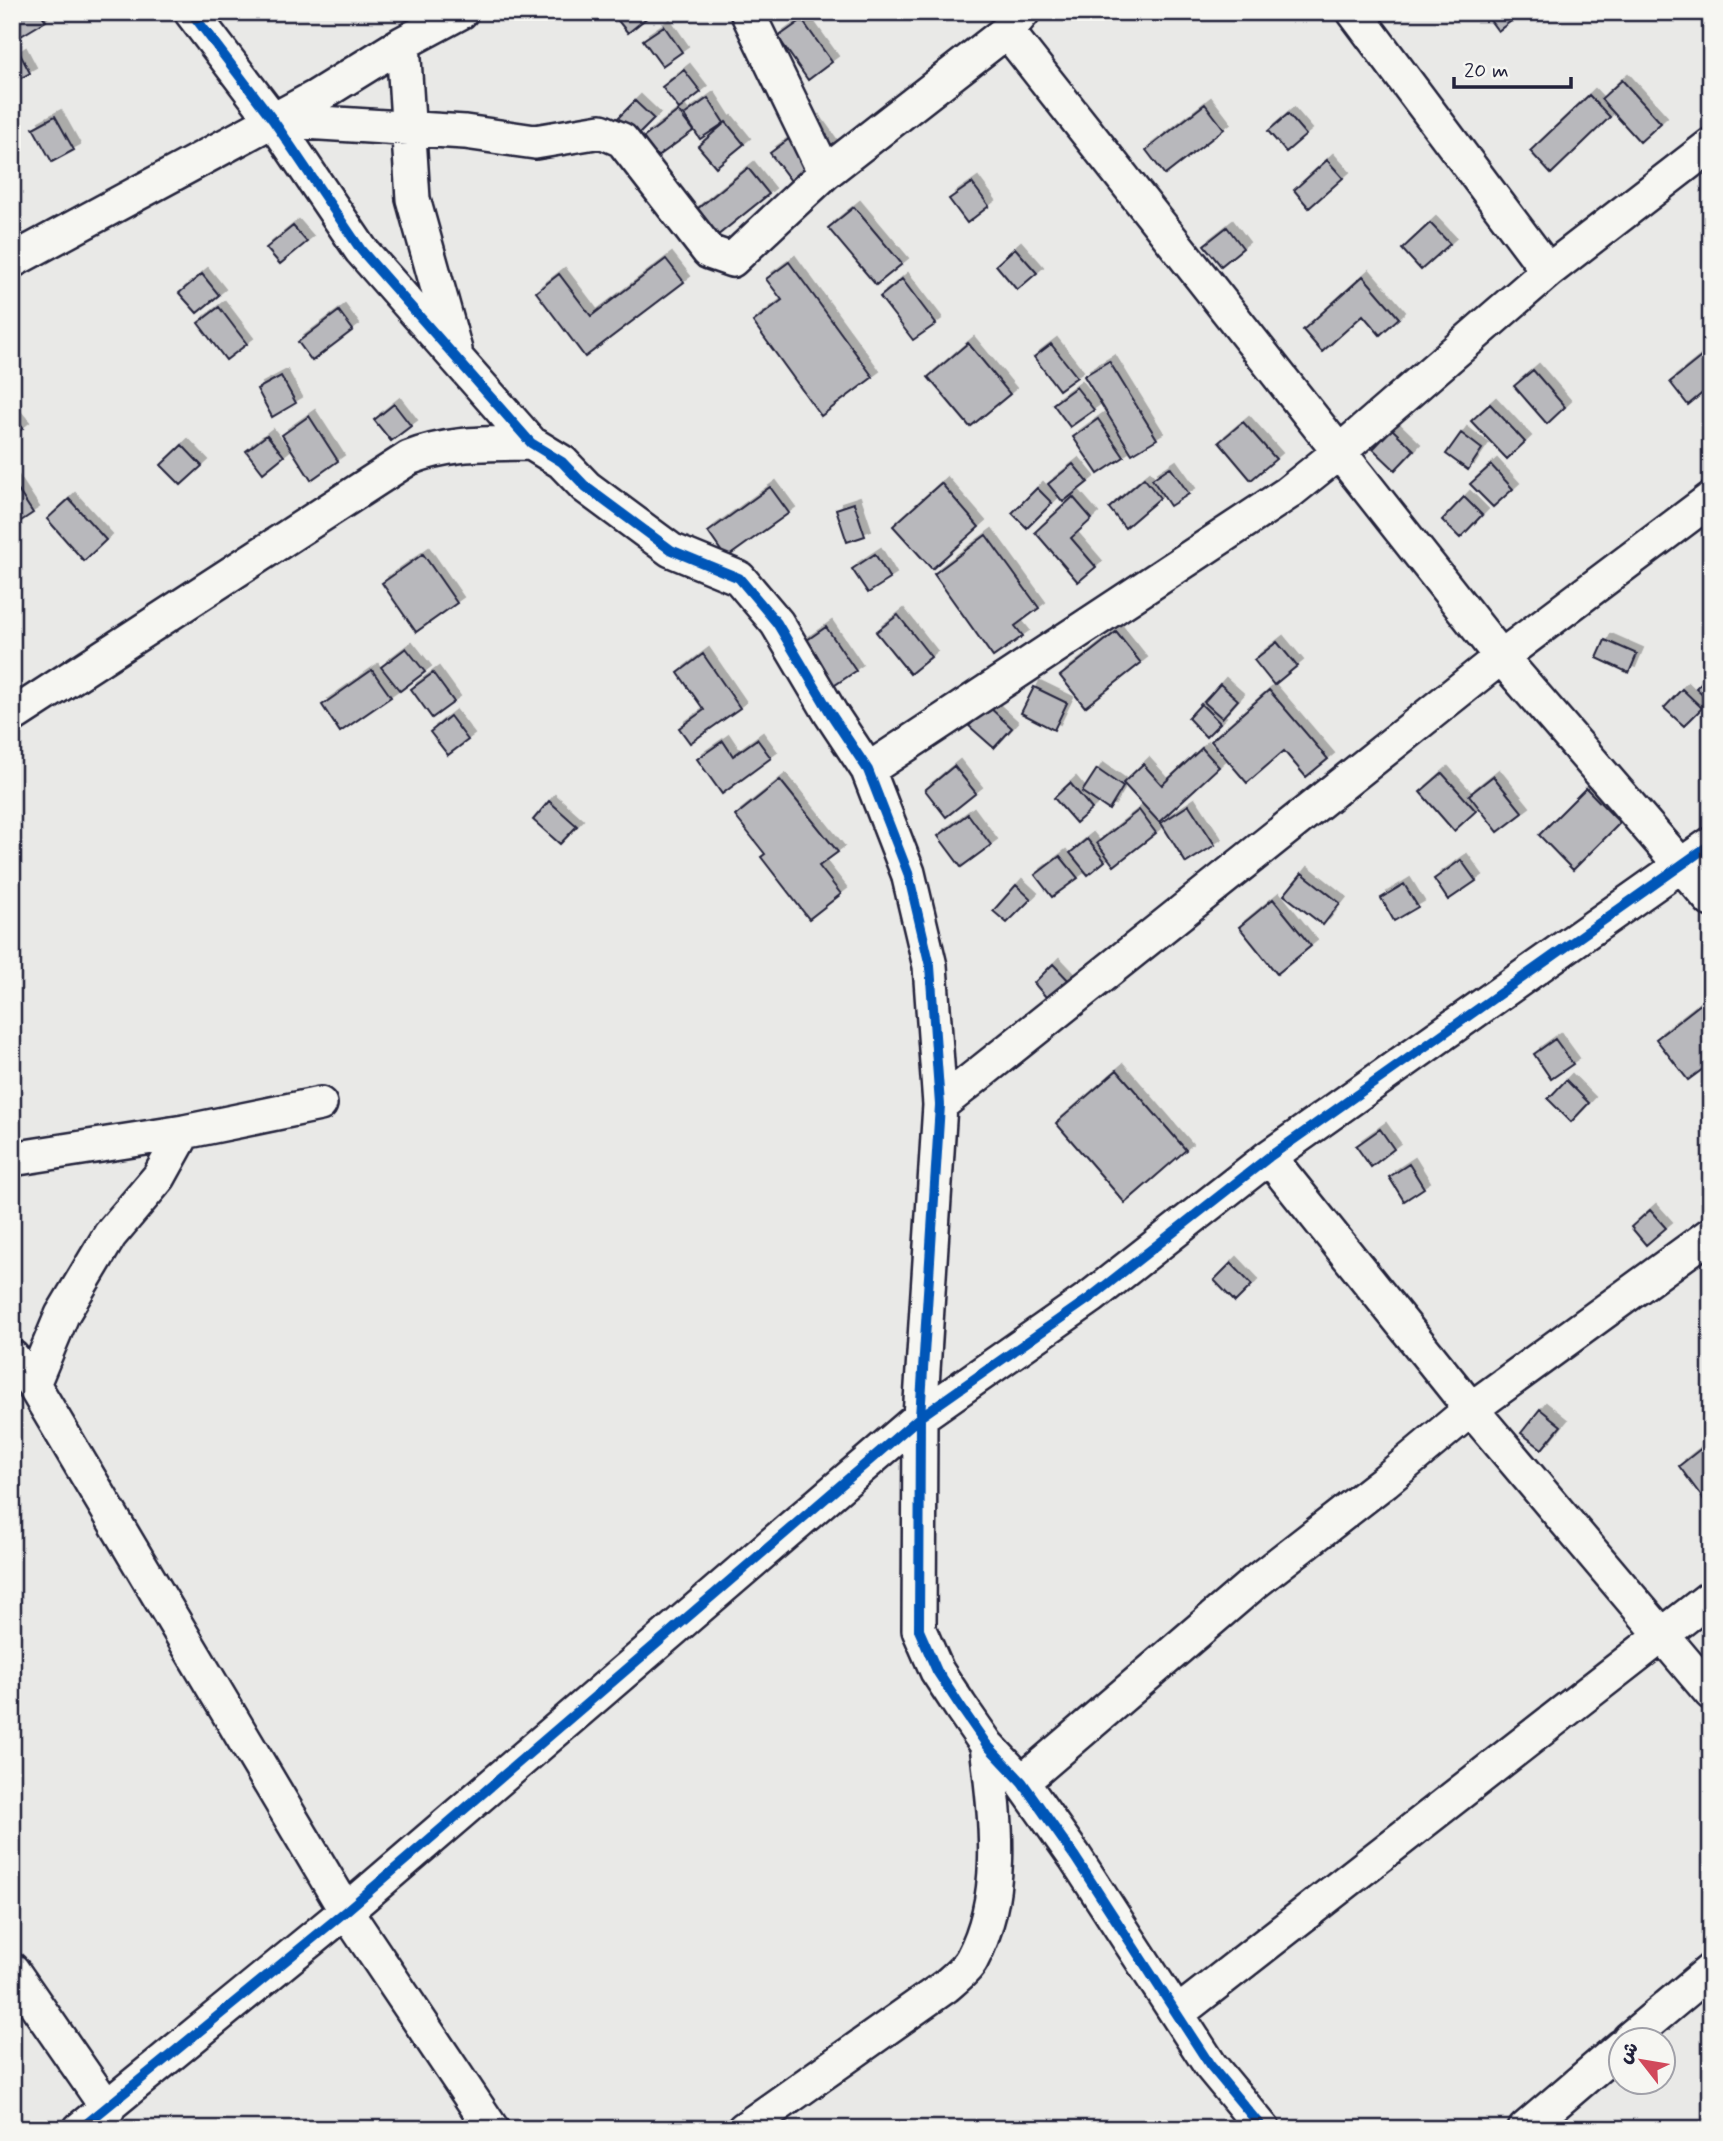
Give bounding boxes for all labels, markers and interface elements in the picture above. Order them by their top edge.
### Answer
scale bar [1454,46,1571,90]
text: 20 m [1464,57,1509,85]
north arrow [1608,2025,1678,2096]
text: ش [1613,2038,1645,2068]

